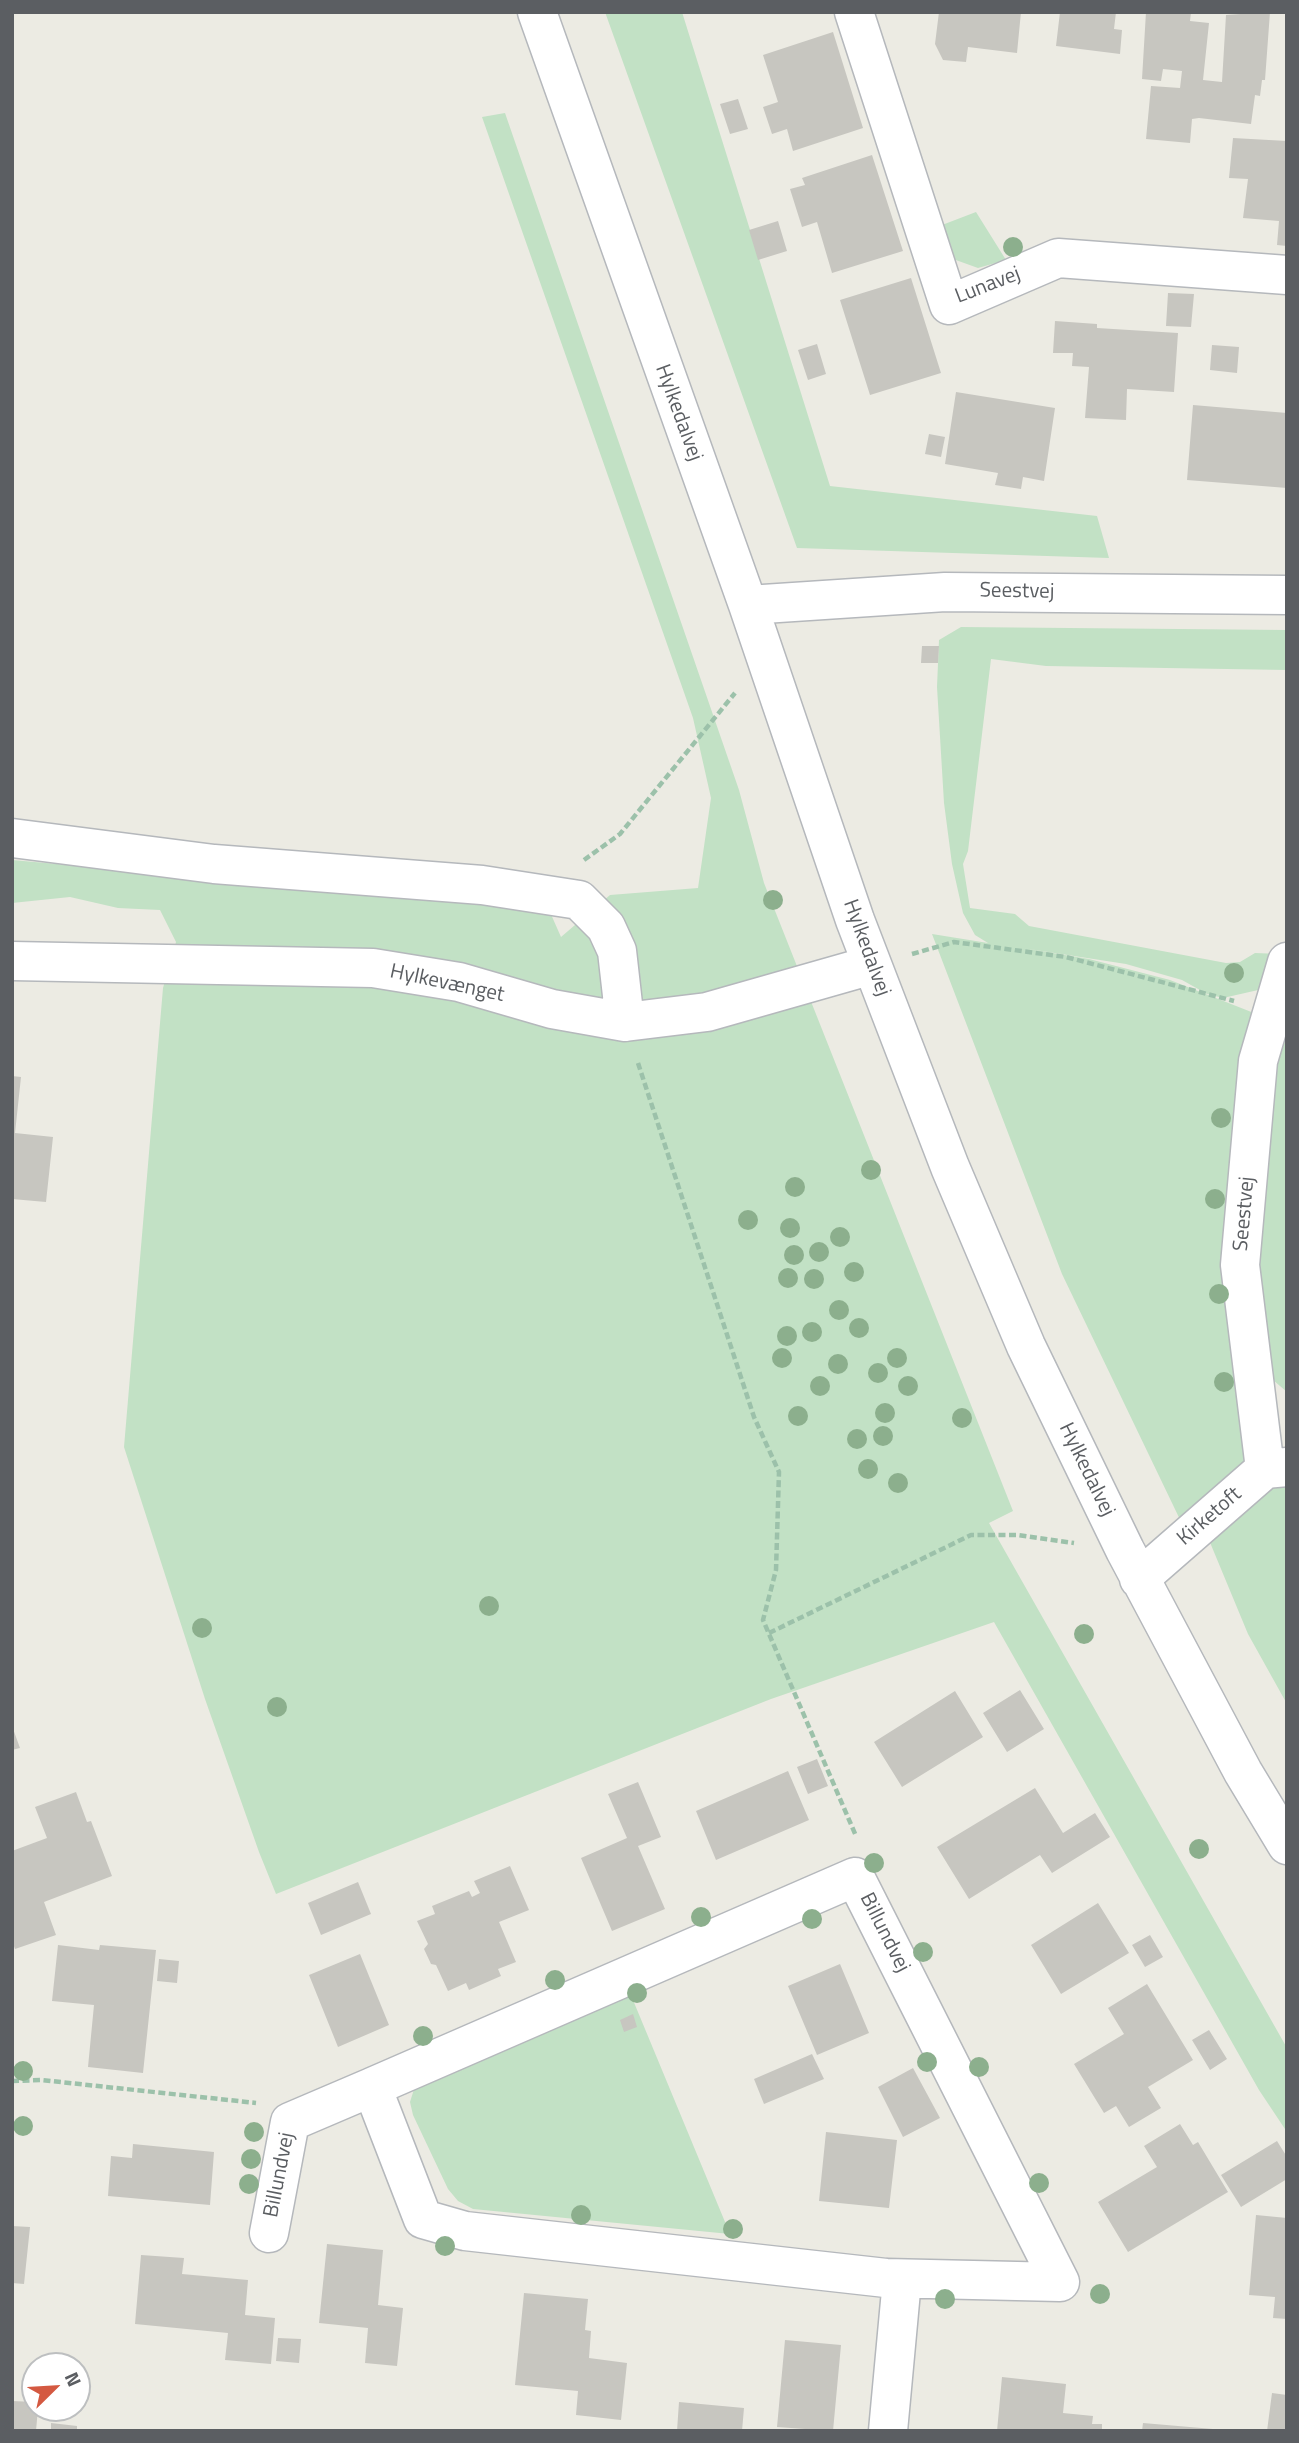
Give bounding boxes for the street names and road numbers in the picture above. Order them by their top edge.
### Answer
street label: Lunavej [952,262,1024,310]
street label: Hylkedalvej [649,361,707,465]
street label: Seestvej [979,579,1055,605]
street label: Hylkedalvej [837,896,895,1000]
street label: Hylkevænget [388,960,506,1008]
street label: Seestvej [1229,1176,1261,1252]
street label: Hylkedalvej [1053,1419,1119,1521]
street label: Kirketoft [1173,1482,1247,1552]
street label: Billundvej [853,1889,915,1977]
street label: Billundvej [259,2130,301,2220]

